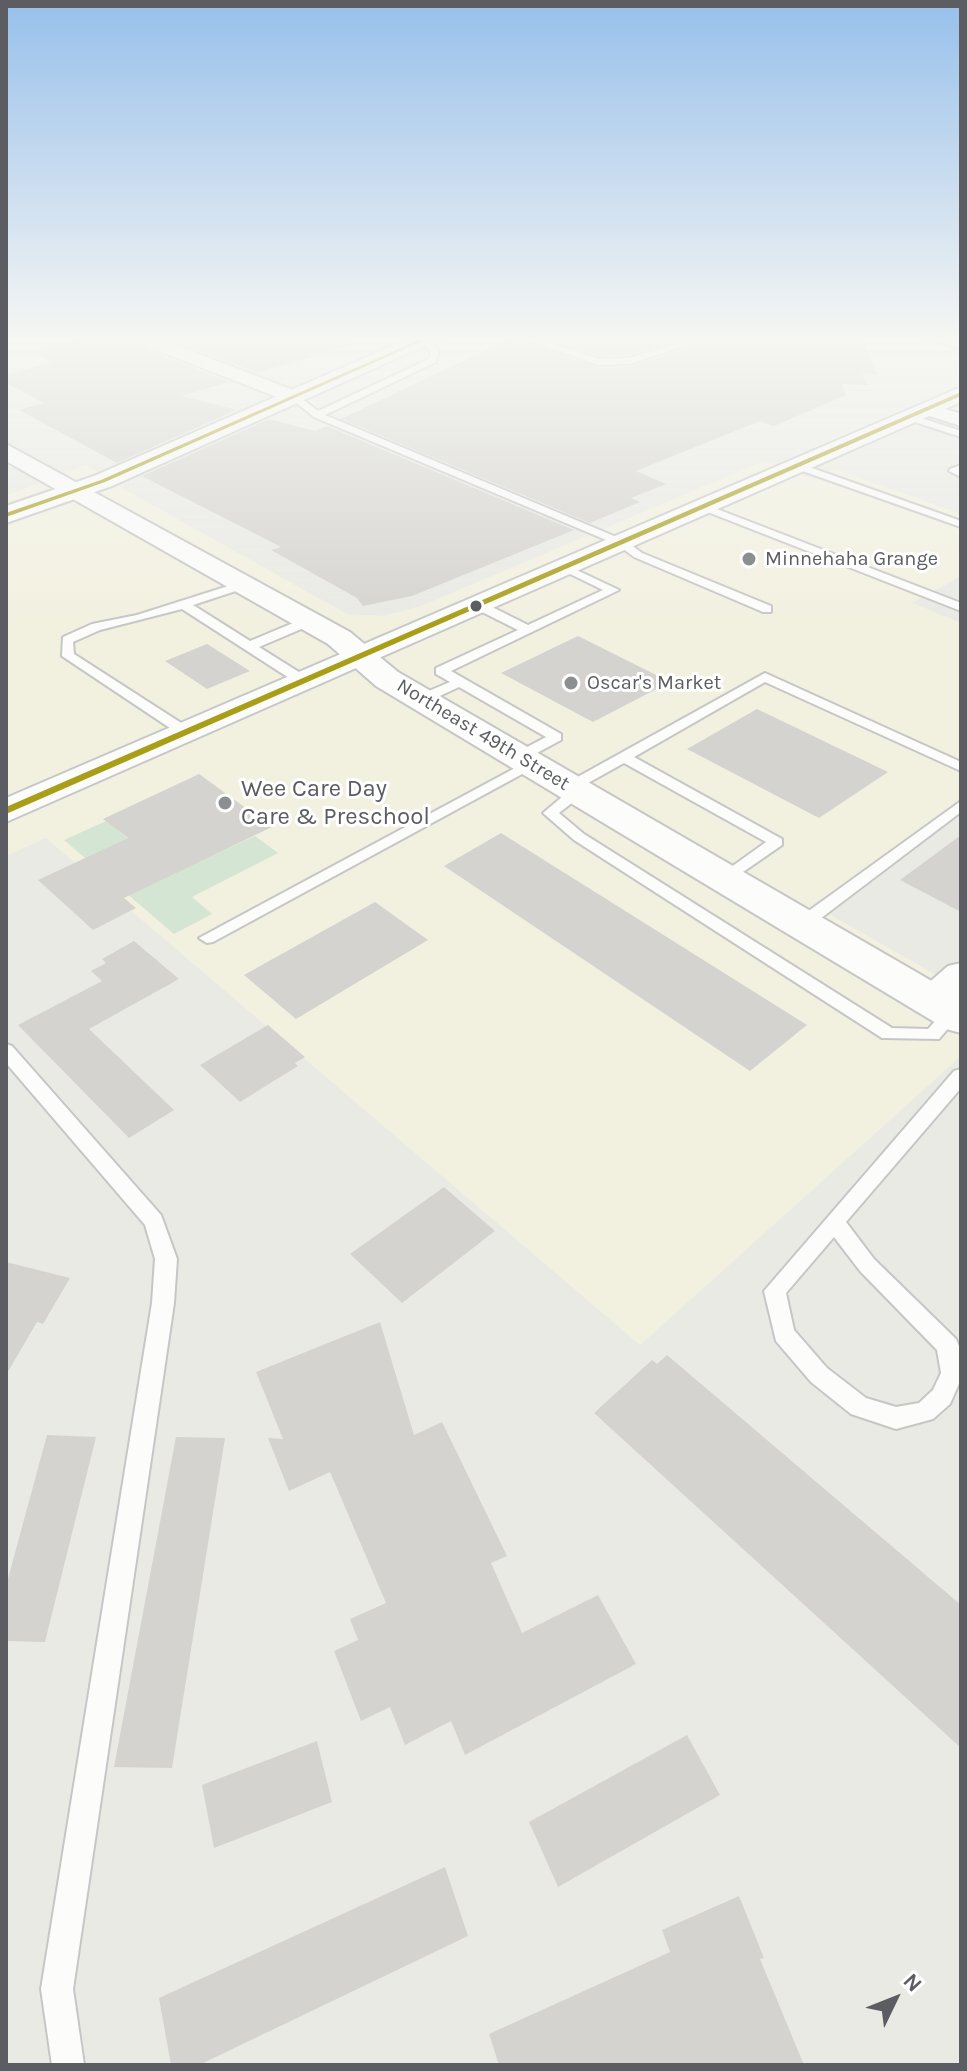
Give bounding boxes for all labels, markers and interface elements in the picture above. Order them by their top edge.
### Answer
place label: Minnehaha Grange [765,547,938,571]
marker: Minnehaha Grange [740,550,758,568]
unlabelled marker [468,598,484,614]
place label: Oscar's Market [587,671,721,695]
street label: Northeast 49th Street [392,674,574,796]
marker: Oscar's Market [562,674,580,692]
place label: Wee Care Day Care & Preschool [241,775,430,831]
marker: Wee Care Day Care & Preschool [216,794,234,812]
north arrow [855,1959,935,2039]
text: N [898,1968,927,1997]

